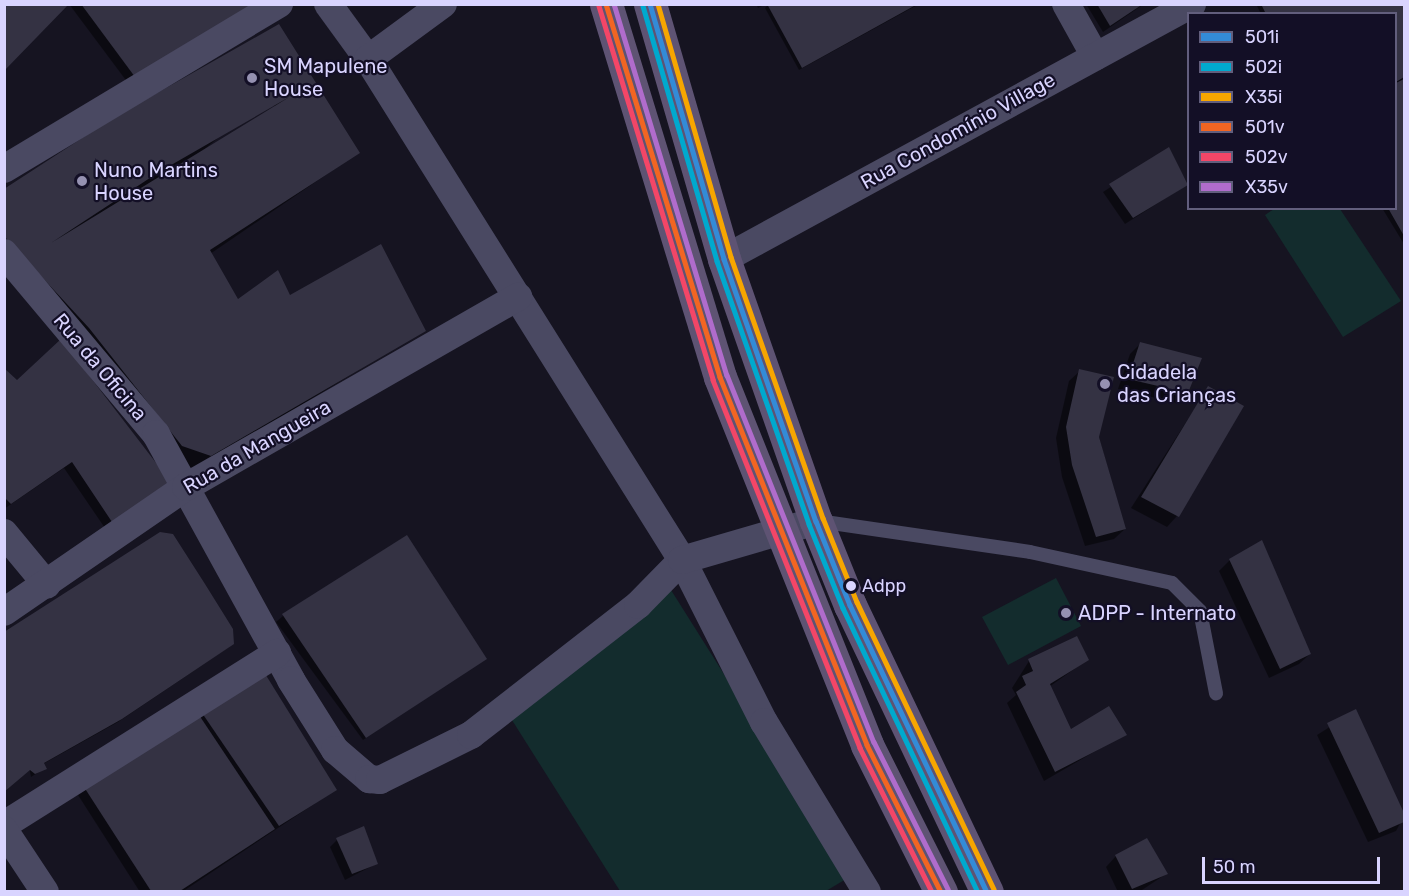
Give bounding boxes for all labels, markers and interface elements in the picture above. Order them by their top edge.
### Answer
legend [1187,12,1397,210]
text: 501i [1245,26,1279,48]
place label: SM Mapulene House [264,54,387,101]
text: 502i [1245,56,1282,78]
street label: Rua Condomínio Village [856,67,1060,195]
marker: SM Mapulene House [245,71,259,85]
text: X35i [1245,86,1282,108]
text: 501v [1245,116,1285,138]
text: 502v [1245,146,1288,168]
place label: Nuno Martins House [94,158,218,205]
marker: Nuno Martins House [75,174,89,188]
text: X35v [1245,176,1288,198]
street label: Rua da Oficina [48,309,152,425]
place label: Cidadela das Crianças [1117,360,1236,407]
marker: Cidadela das Crianças [1098,377,1112,391]
street label: Rua da Mangueira [179,395,335,499]
place label: Adpp [862,575,906,597]
marker: Adpp [845,580,857,592]
place label: ADPP - Internato [1078,601,1237,625]
marker: ADPP - Internato [1059,606,1073,620]
scale bar [1205,845,1384,883]
text: 50 m [1213,856,1256,878]

